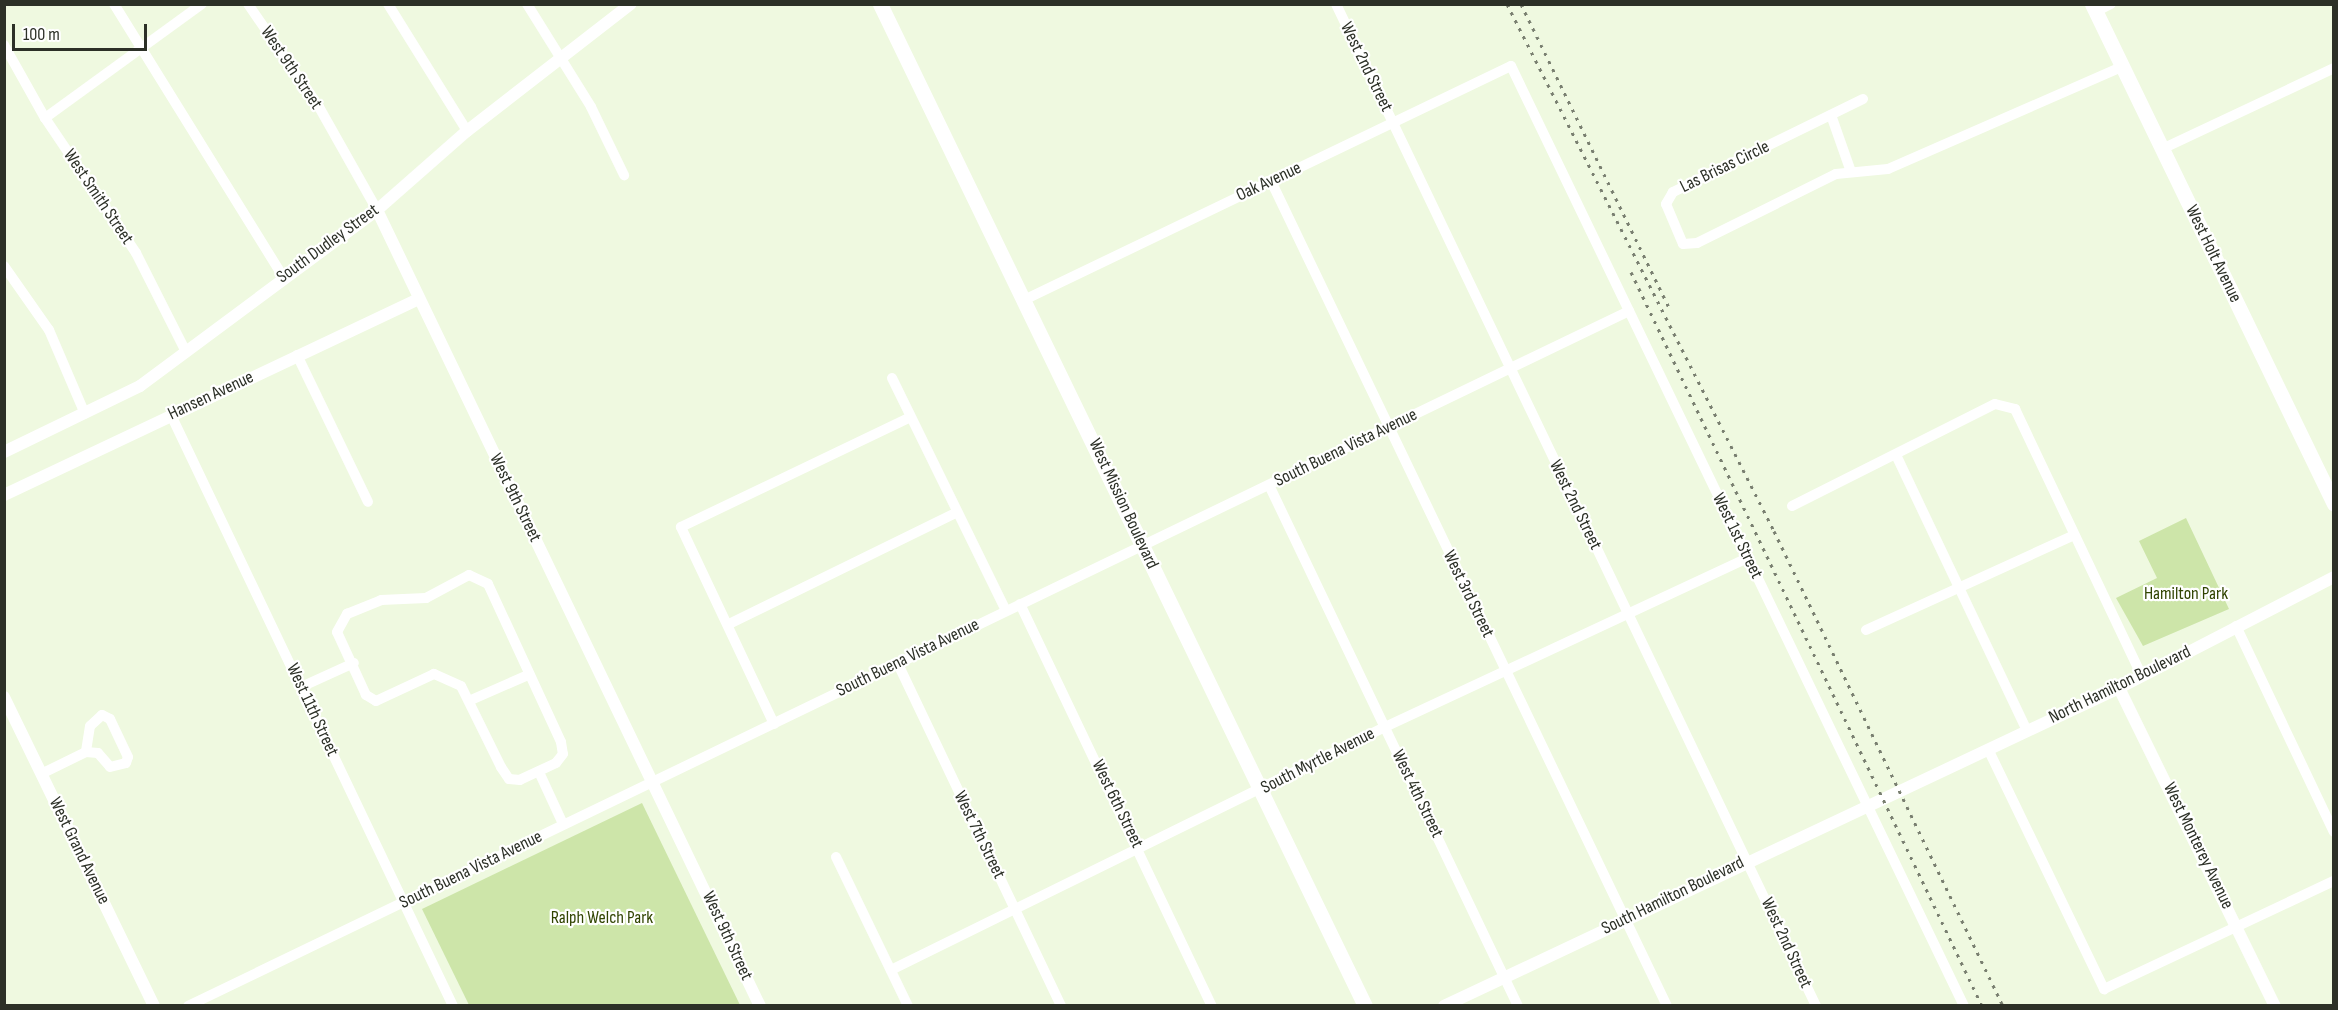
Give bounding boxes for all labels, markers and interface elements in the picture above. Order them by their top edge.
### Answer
scale bar [15,12,150,50]
street label: West 2nd Street [1335,19,1397,115]
street label: West 9th Street [255,22,327,114]
text: 100 m [23,24,60,45]
street label: Las Brisas Circle [1677,136,1773,198]
street label: West Smith Street [58,145,138,249]
street label: Oak Avenue [1233,158,1305,206]
street label: South Dudley Street [273,200,383,288]
street label: West Holt Avenue [2180,202,2246,306]
street label: Hansen Avenue [165,367,257,425]
street label: South Buena Vista Avenue [1271,404,1421,492]
street label: West Mission Boulevard [1083,436,1163,572]
street label: West 9th Street [484,450,546,546]
street label: West 2nd Street [1544,457,1606,553]
street label: West 1st Street [1707,490,1767,582]
street label: West 3rd Street [1438,547,1498,641]
park label: Hamilton Park [2144,583,2228,605]
street label: South Buena Vista Avenue [833,614,983,702]
street label: North Hamilton Boulevard [2045,641,2195,729]
street label: West 11th Street [281,660,343,760]
street label: South Myrtle Avenue [1258,723,1378,799]
street label: West 4th Street [1386,747,1448,841]
street label: West 6th Street [1086,756,1148,852]
street label: West Monterey Avenue [2158,779,2238,913]
street label: West 7th Street [949,788,1009,882]
street label: West Grand Avenue [44,794,114,908]
street label: South Buena Vista Avenue [396,826,546,914]
street label: South Hamilton Boulevard [1598,852,1748,940]
street label: West 9th Street [697,888,757,984]
street label: West 2nd Street [1756,895,1816,991]
park label: Ralph Welch Park [551,907,653,929]

